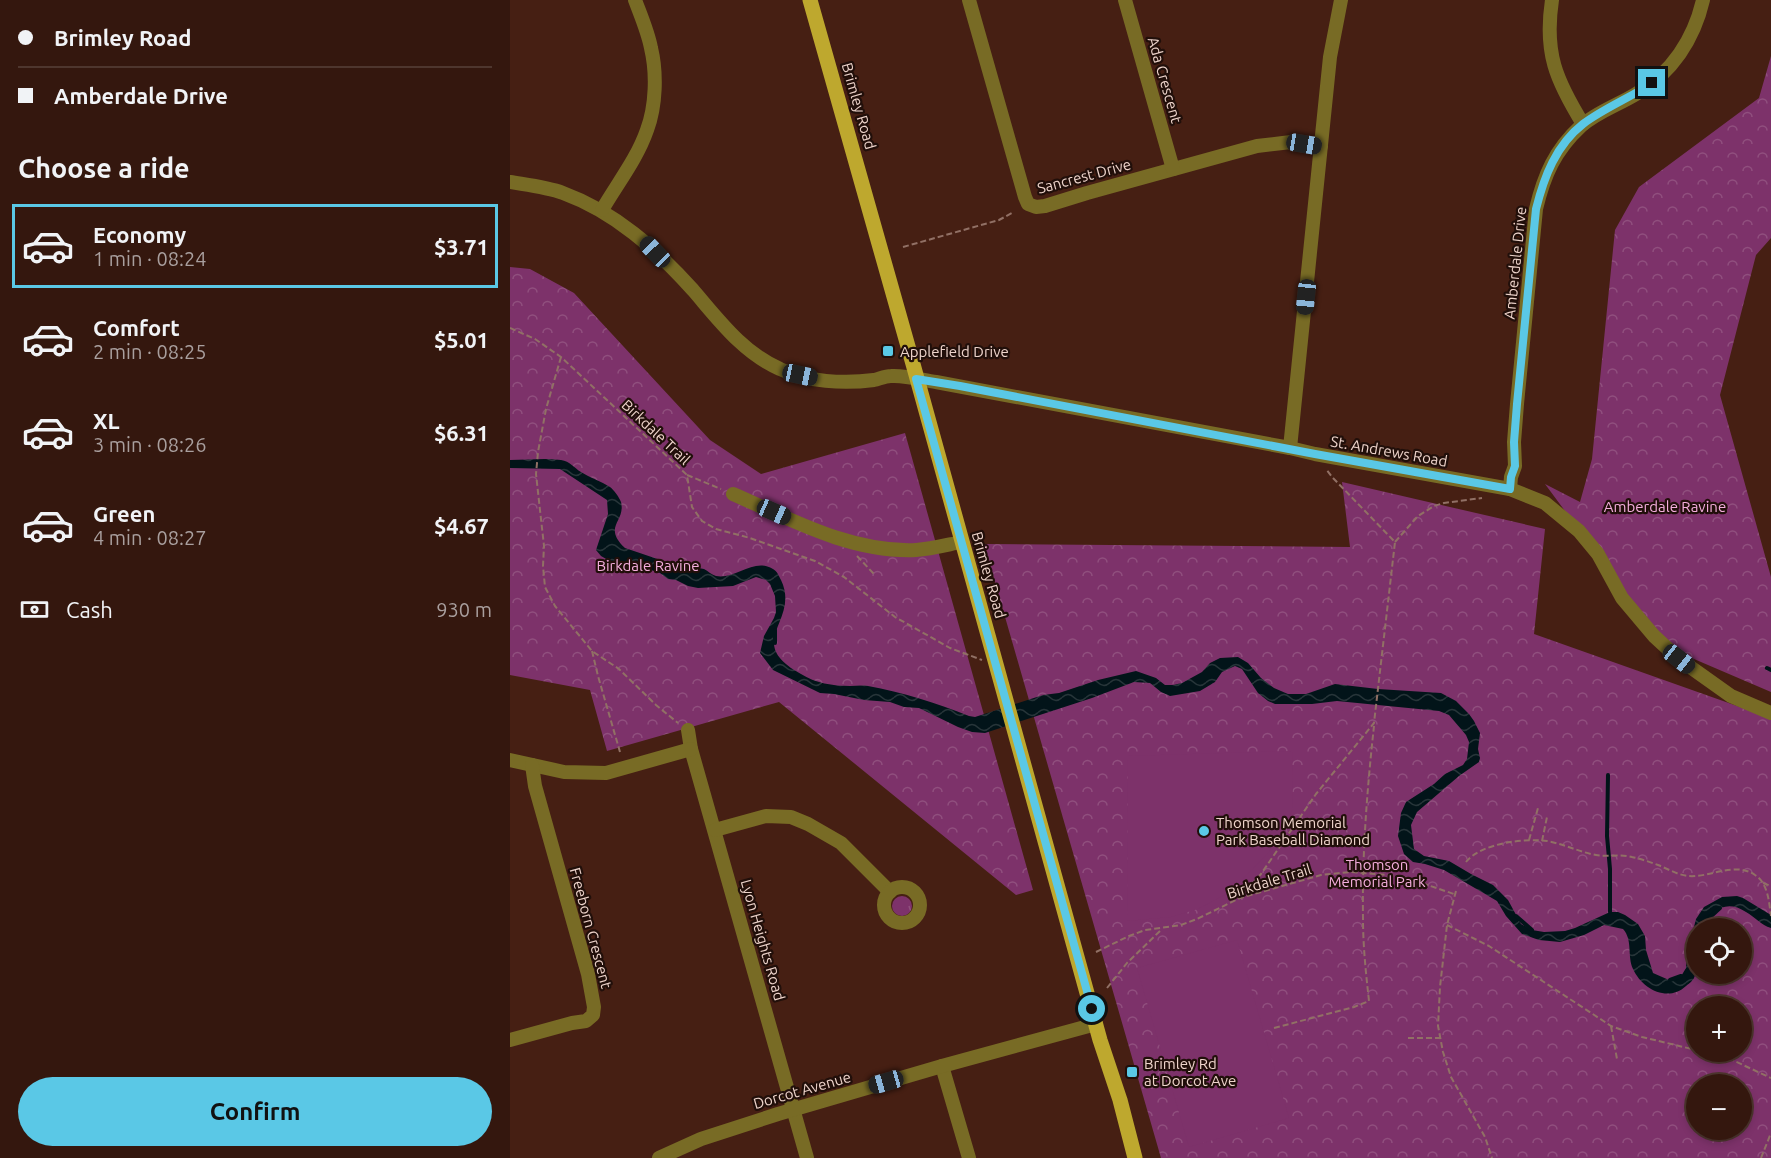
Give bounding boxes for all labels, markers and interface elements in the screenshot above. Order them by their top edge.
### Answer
text: Brimley Road [54,25,191,50]
street label: Ada Crescent [1145,35,1185,125]
street label: Brimley Road [839,61,879,151]
route end [1638,69,1665,96]
text: Amberdale Drive [54,83,228,108]
car [1285,132,1323,156]
text: Choose a ride [18,153,190,183]
street label: Sancrest Drive [1035,155,1133,197]
street label: Amberdale Drive [1501,206,1529,320]
icon: car [21,219,75,273]
text: Economy [93,222,186,247]
car [636,233,674,271]
text: $3.71 [434,234,489,259]
text: 1 min · 08:24 [93,247,207,270]
car [1295,278,1317,316]
icon: car [21,312,75,366]
text: Comfort [93,315,180,340]
text: $5.01 [434,327,489,352]
text: 2 min · 08:25 [93,340,207,363]
place label: Applefield Drive [900,343,1009,360]
marker: Applefield Drive [881,344,895,358]
car [781,362,819,388]
street label: Birkdale Trail [618,396,694,468]
icon: car [21,405,75,459]
text: XL [93,408,120,433]
text: $6.31 [434,420,489,445]
street label: St. Andrews Road [1329,432,1449,470]
text: 3 min · 08:26 [93,433,207,456]
car [754,496,794,528]
icon: car [21,498,75,552]
park label: Amberdale Ravine [1604,498,1726,515]
text: Green [93,501,155,526]
text: $4.67 [434,513,489,538]
text: 4 min · 08:27 [93,526,207,549]
street label: Brimley Road [969,530,1009,620]
park label: Birkdale Ravine [596,557,700,574]
icon: cash [18,593,51,626]
text: Cash [66,597,113,622]
text: 930 m [436,598,492,621]
car [1659,641,1699,677]
place label: Thomson Memorial Park Baseball Diamond [1216,814,1370,848]
marker: Thomson Memorial Park Baseball Diamond [1197,824,1211,838]
park label: Thomson Memorial Park [1328,856,1426,890]
street label: Birkdale Trail [1225,860,1313,902]
street label: Freeborn Crescent [567,866,615,990]
street label: Lyon Heights Road [738,877,788,1003]
map controls [1686,918,1752,1140]
button: locate [1686,918,1752,984]
route start [1078,995,1105,1022]
button: + [1686,996,1752,1062]
place label: Brimley Rd at Dorcot Ave [1144,1055,1236,1089]
marker: Brimley Rd at Dorcot Ave [1125,1065,1139,1079]
street label: Dorcot Avenue [751,1068,853,1112]
car [866,1068,906,1096]
button: − [1686,1074,1752,1140]
button: Confirm [18,1077,492,1146]

